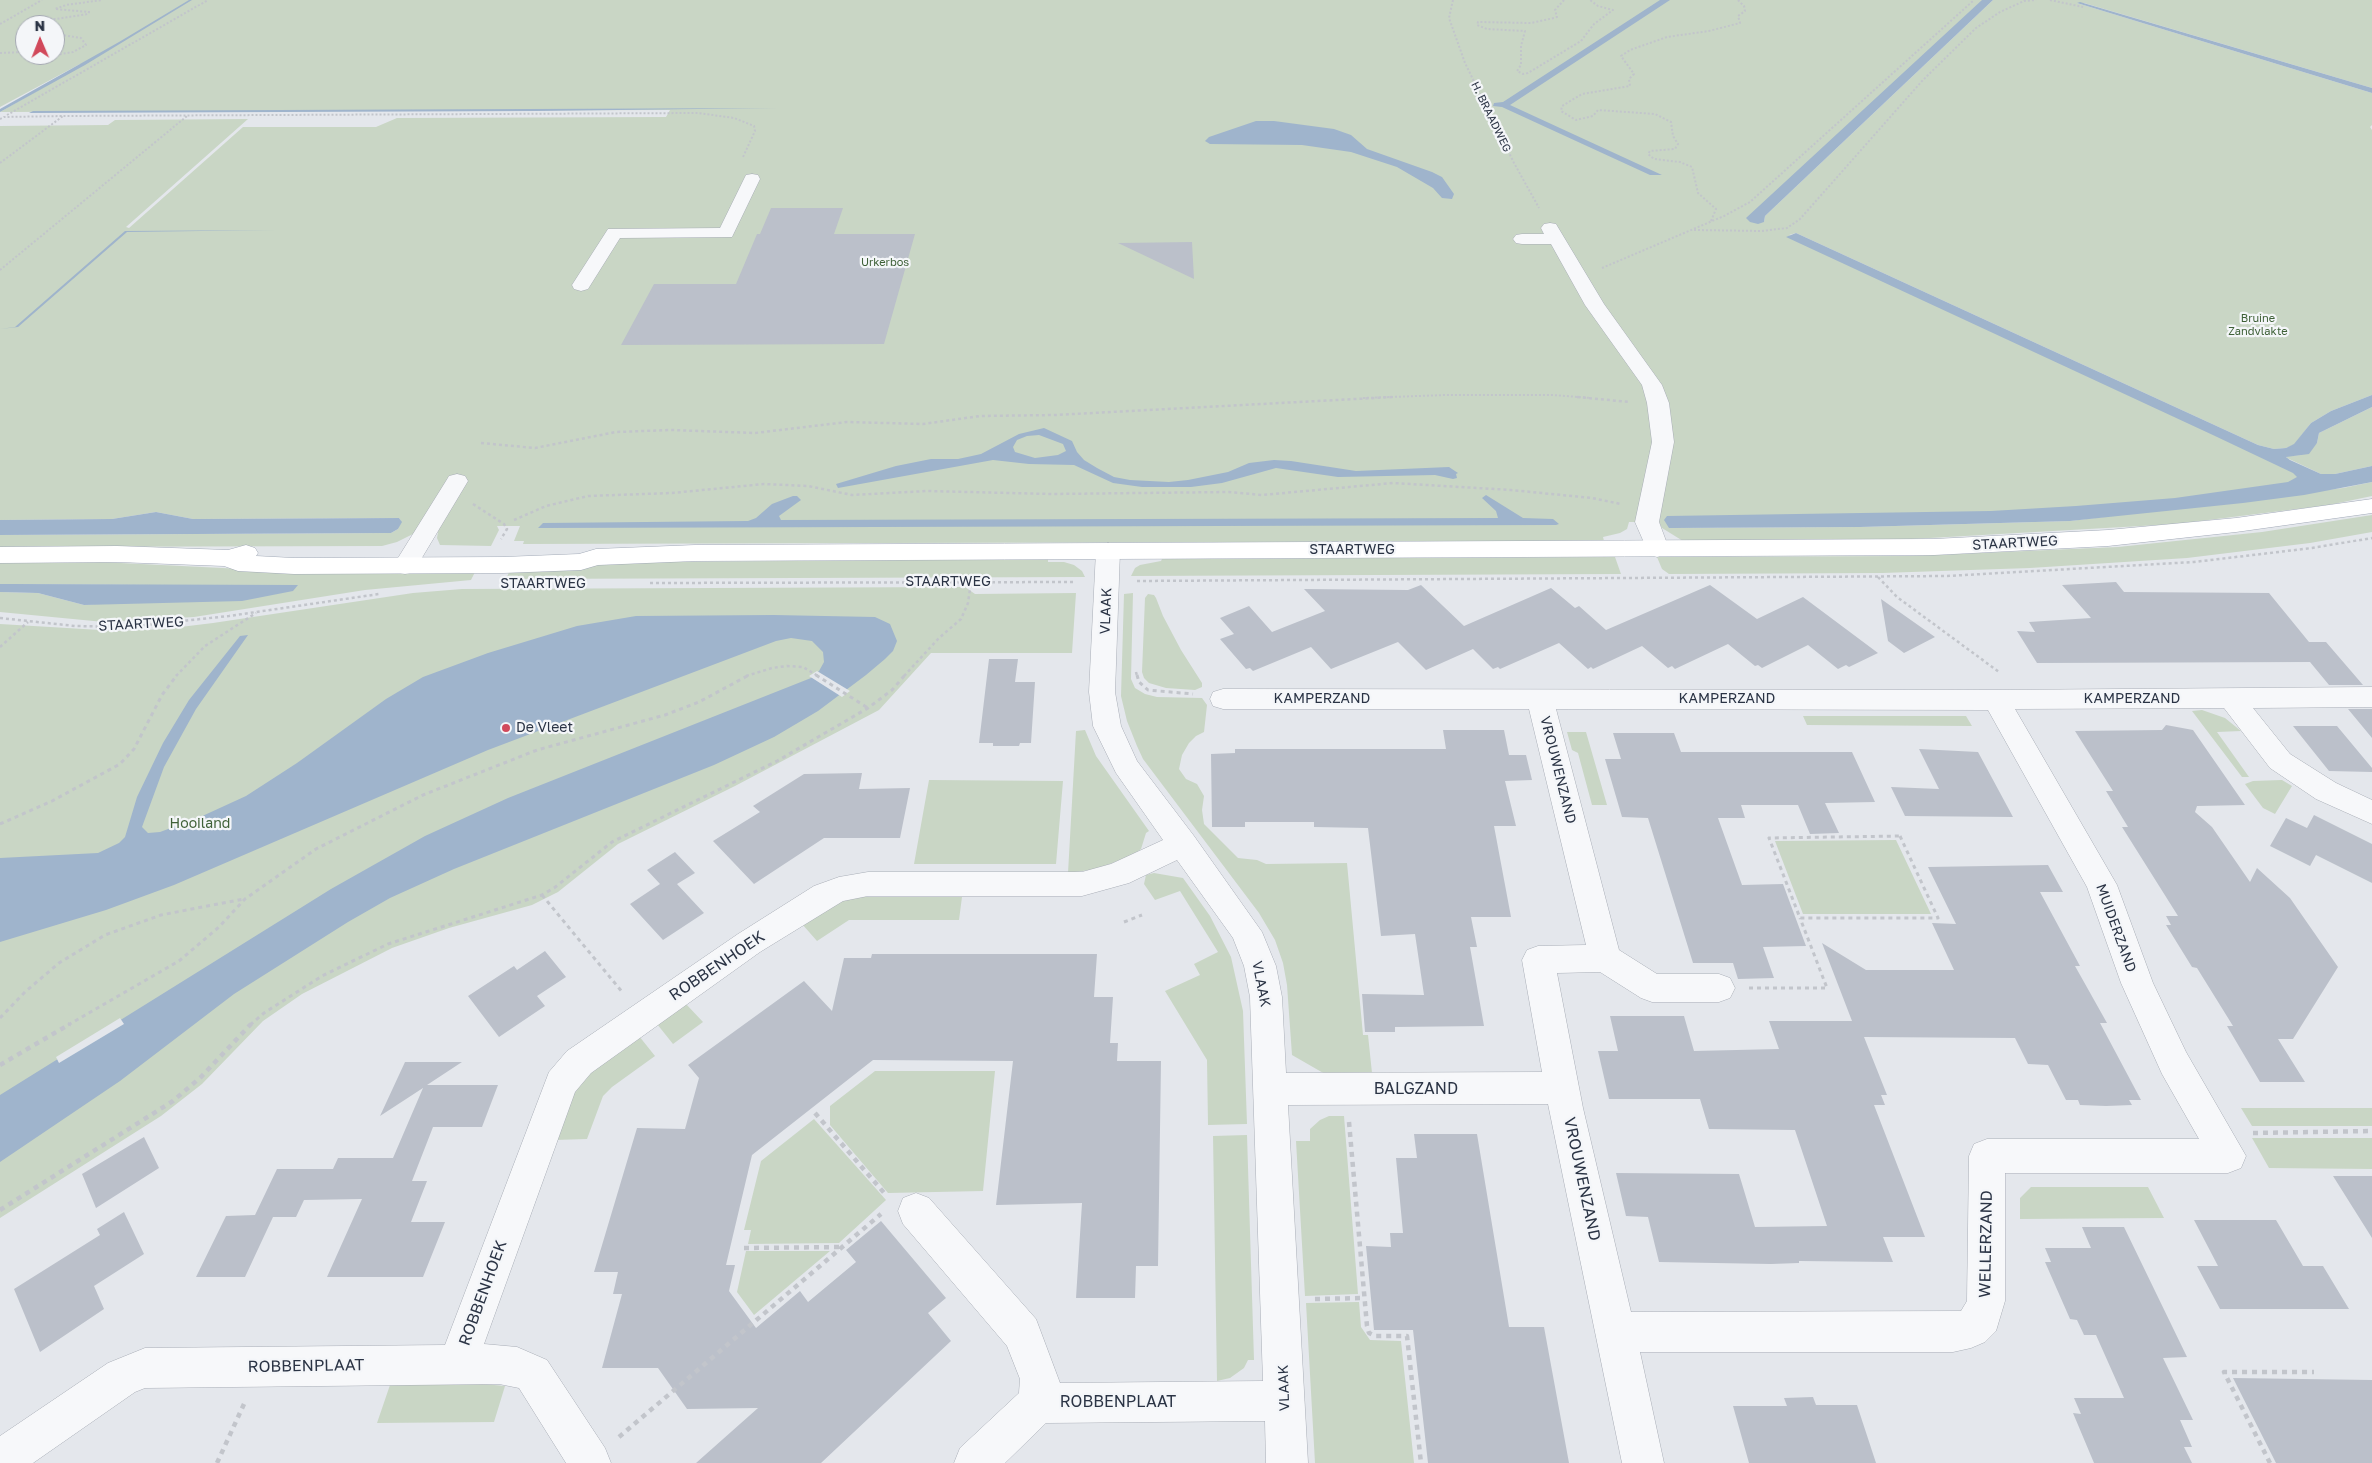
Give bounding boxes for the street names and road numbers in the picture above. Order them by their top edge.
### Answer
street label: H. BRAADWEG [1468,80,1514,154]
street label: STAARTWEG [1972,532,2058,554]
street label: STAARTWEG [1309,542,1395,558]
street label: STAARTWEG [905,574,991,590]
street label: STAARTWEG [500,576,586,592]
street label: VLAAK [1097,587,1115,635]
street label: STAARTWEG [98,613,184,635]
street label: KAMPERZAND [1274,691,1370,707]
street label: KAMPERZAND [1679,691,1775,707]
street label: KAMPERZAND [2084,691,2180,707]
street label: VROUWENZAND [1537,714,1579,826]
street label: MUIDERZAND [2092,882,2140,974]
street label: ROBBENHOEK [666,927,768,1005]
street label: VLAAK [1248,960,1274,1008]
street label: BALGZAND [1374,1079,1458,1099]
street label: VROUWENZAND [1560,1115,1604,1243]
street label: WELLERZAND [1975,1190,1997,1298]
street label: ROBBENHOEK [455,1238,511,1348]
street label: ROBBENPLAAT [248,1355,364,1377]
street label: VLAAK [1275,1364,1293,1412]
street label: ROBBENPLAAT [1060,1392,1176,1412]

